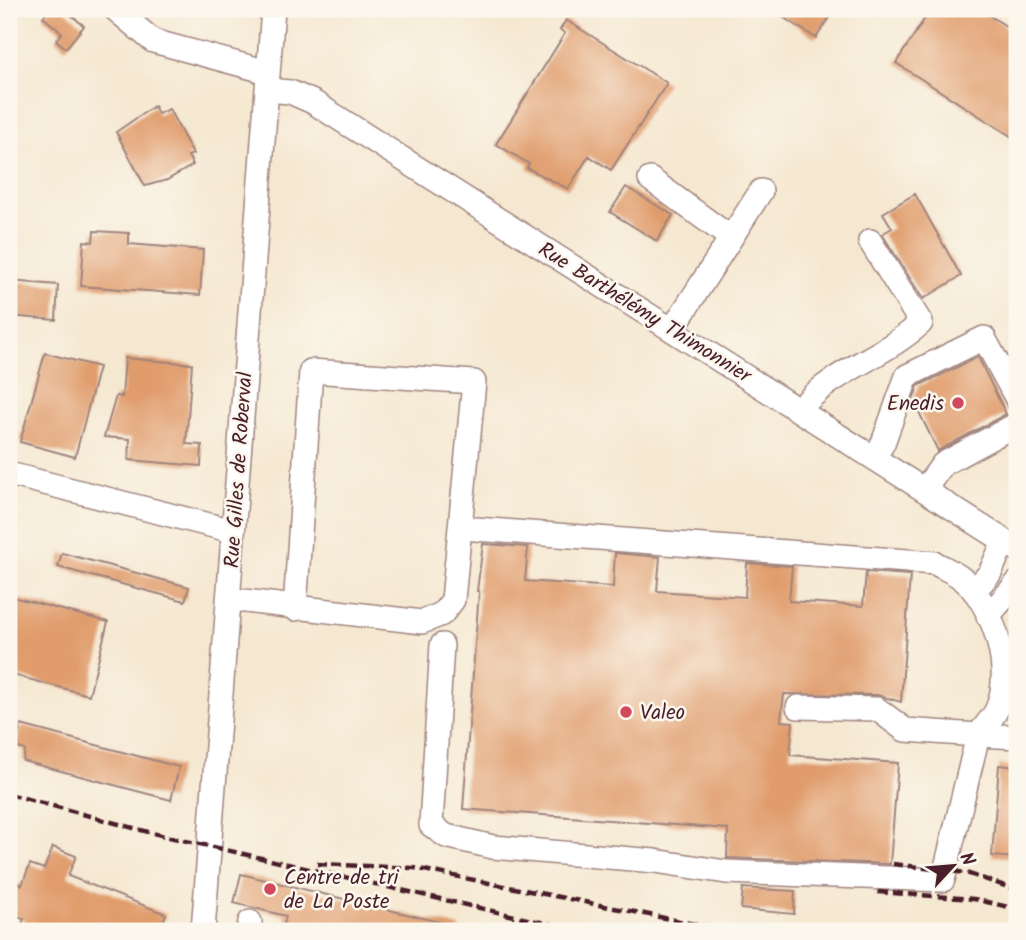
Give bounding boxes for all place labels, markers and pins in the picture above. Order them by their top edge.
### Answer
place label: Enedis [887,388,944,421]
marker: Enedis [950,395,966,411]
place label: Valeo [640,697,685,730]
marker: Valeo [618,704,634,720]
place label: Centre de tri de La Poste [284,862,400,919]
marker: Centre de tri de La Poste [262,881,278,897]

